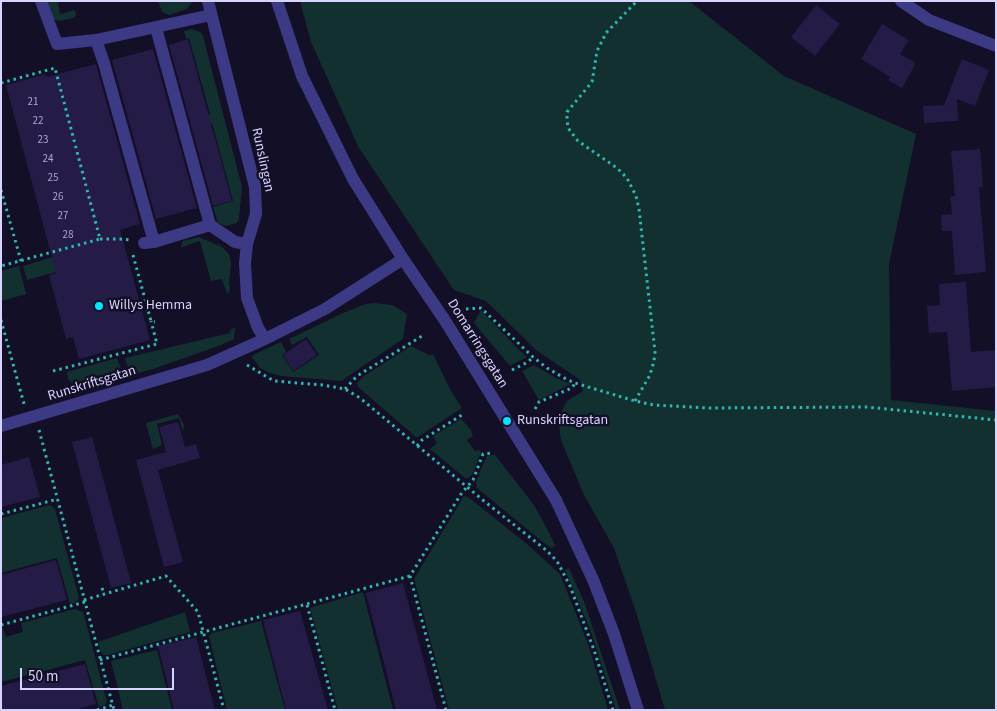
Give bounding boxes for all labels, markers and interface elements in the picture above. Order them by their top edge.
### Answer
house number: 21 [28,96,38,110]
house number: 22 [33,115,43,129]
street label: Runslingan [247,126,277,194]
house number: 23 [38,134,48,148]
house number: 24 [43,153,53,167]
house number: 25 [48,172,58,186]
house number: 26 [53,191,63,205]
house number: 27 [58,210,68,224]
house number: 28 [63,229,73,243]
street label: Domarringsgatan [443,297,511,391]
place label: Willys Hemma [109,298,192,314]
marker: Willys Hemma [93,300,105,312]
street label: Runskriftsgatan [46,363,138,405]
place label: Runskriftsgatan [517,413,608,429]
marker: Runskriftsgatan [501,415,513,427]
scale bar [22,658,176,690]
text: 50 m [28,666,58,687]

